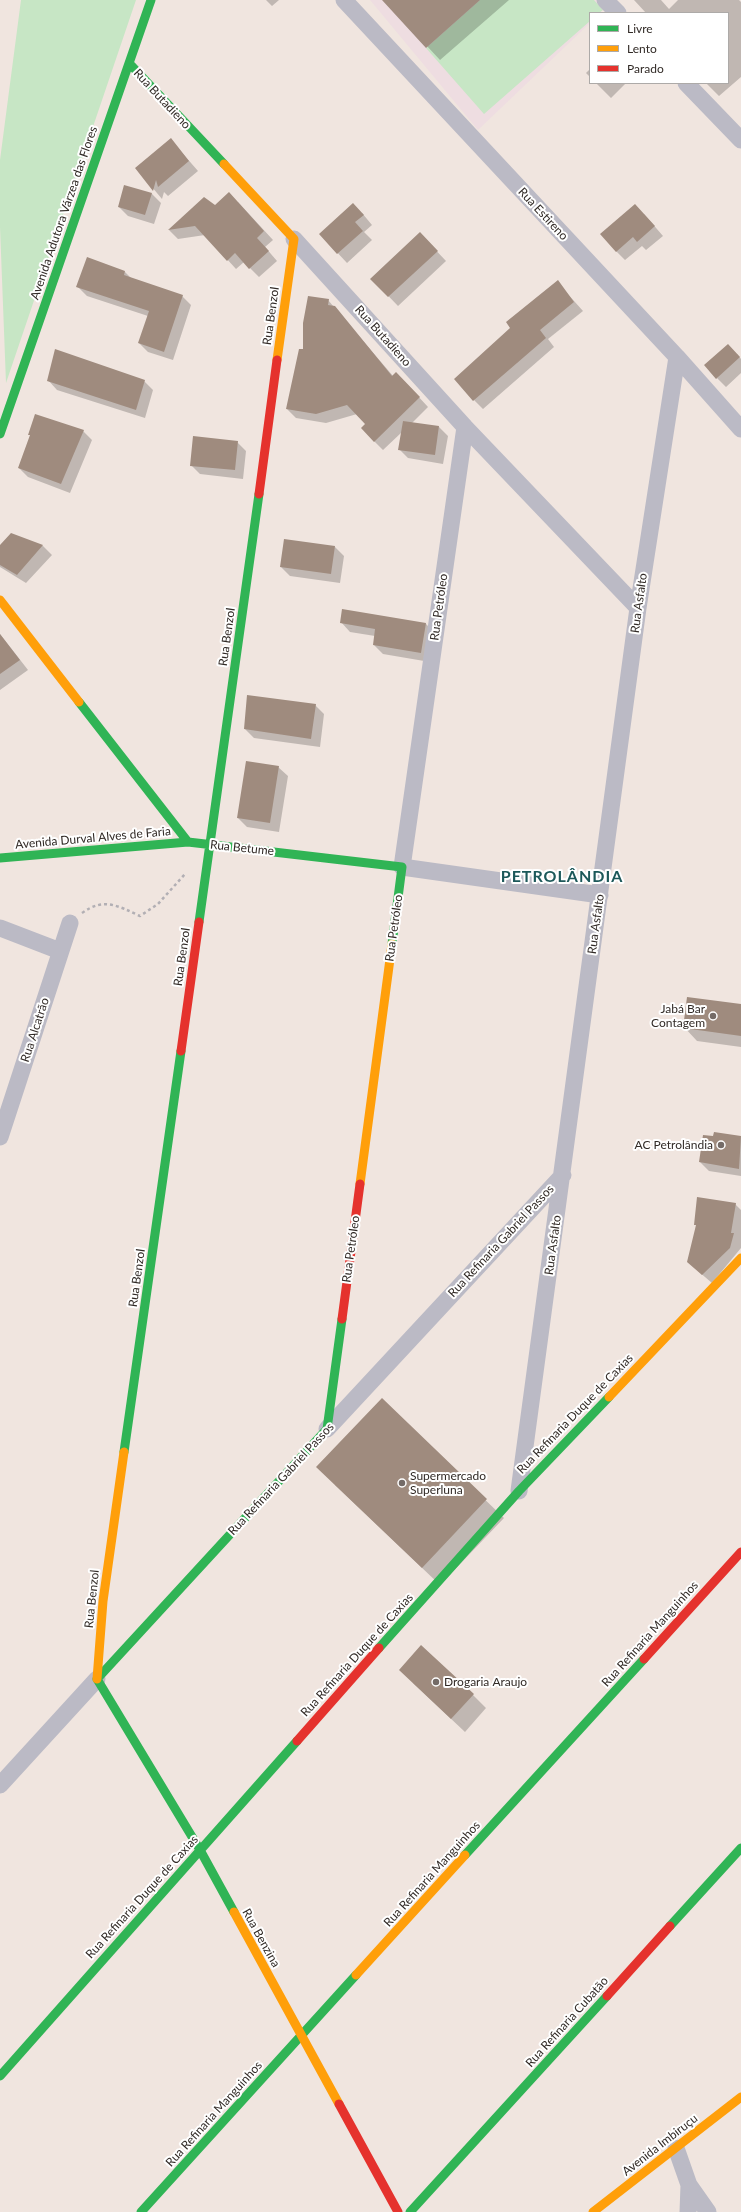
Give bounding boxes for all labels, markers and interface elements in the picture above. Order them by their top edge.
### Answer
legend [589,12,729,84]
text: Livre [627,21,653,36]
text: Lento [627,41,657,56]
text: Parado [627,61,664,76]
street label: Rua Butadieno [130,66,194,132]
street label: Avenida Adutora Várzea das Flores [28,124,100,302]
street label: Rua Estireno [515,185,571,243]
street label: Rua Benzol [260,286,282,346]
street label: Rua Butadieno [352,303,414,369]
street label: Rua Asfalto [628,572,650,634]
street label: Rua Petróleo [427,573,451,641]
street label: Rua Benzol [216,607,238,667]
street label: Avenida Durval Alves de Faria [15,824,171,852]
street label: Rua Betume [209,837,275,859]
district label: PETROLÂNDIA [501,867,623,887]
street label: Rua Asfalto [585,893,607,955]
street label: Rua Petróleo [382,894,406,962]
street label: Rua Benzol [171,927,193,987]
street label: Rua Alcatrão [18,996,52,1064]
place label: Jabá Bar Contagem [651,1002,705,1030]
marker: Jabá Bar Contagem [708,1011,718,1021]
place label: AC Petrolândia [635,1138,713,1152]
marker: AC Petrolândia [716,1140,726,1150]
street label: Rua Refinaria Gabriel Passos [445,1182,557,1300]
street label: Rua Asfalto [542,1214,564,1276]
street label: Rua Petróleo [339,1215,363,1283]
street label: Rua Benzol [126,1248,148,1308]
street label: Rua Refinaria Duque de Caxias [514,1351,636,1477]
street label: Rua Refinaria Gabriel Passos [225,1420,337,1538]
place label: Supermercado Superluna [410,1469,486,1497]
marker: Supermercado Superluna [397,1478,407,1488]
street label: Rua Benzol [82,1569,102,1629]
street label: Rua Refinaria Manguinhos [599,1578,701,1690]
street label: Rua Refinaria Duque de Caxias [298,1590,416,1720]
place label: Drogaria Araujo [444,1675,527,1689]
marker: Drogaria Araujo [431,1677,441,1687]
street label: Rua Refinaria Manguinhos [381,1818,483,1930]
street label: Rua Refinaria Duque de Caxias [83,1832,201,1962]
street label: Rua Benzina [239,1906,283,1970]
street label: Rua Refinaria Cubatão [523,1974,611,2070]
street label: Rua Refinaria Manguinhos [163,2058,265,2170]
street label: Avenida Imbiruçu [619,2111,701,2179]

